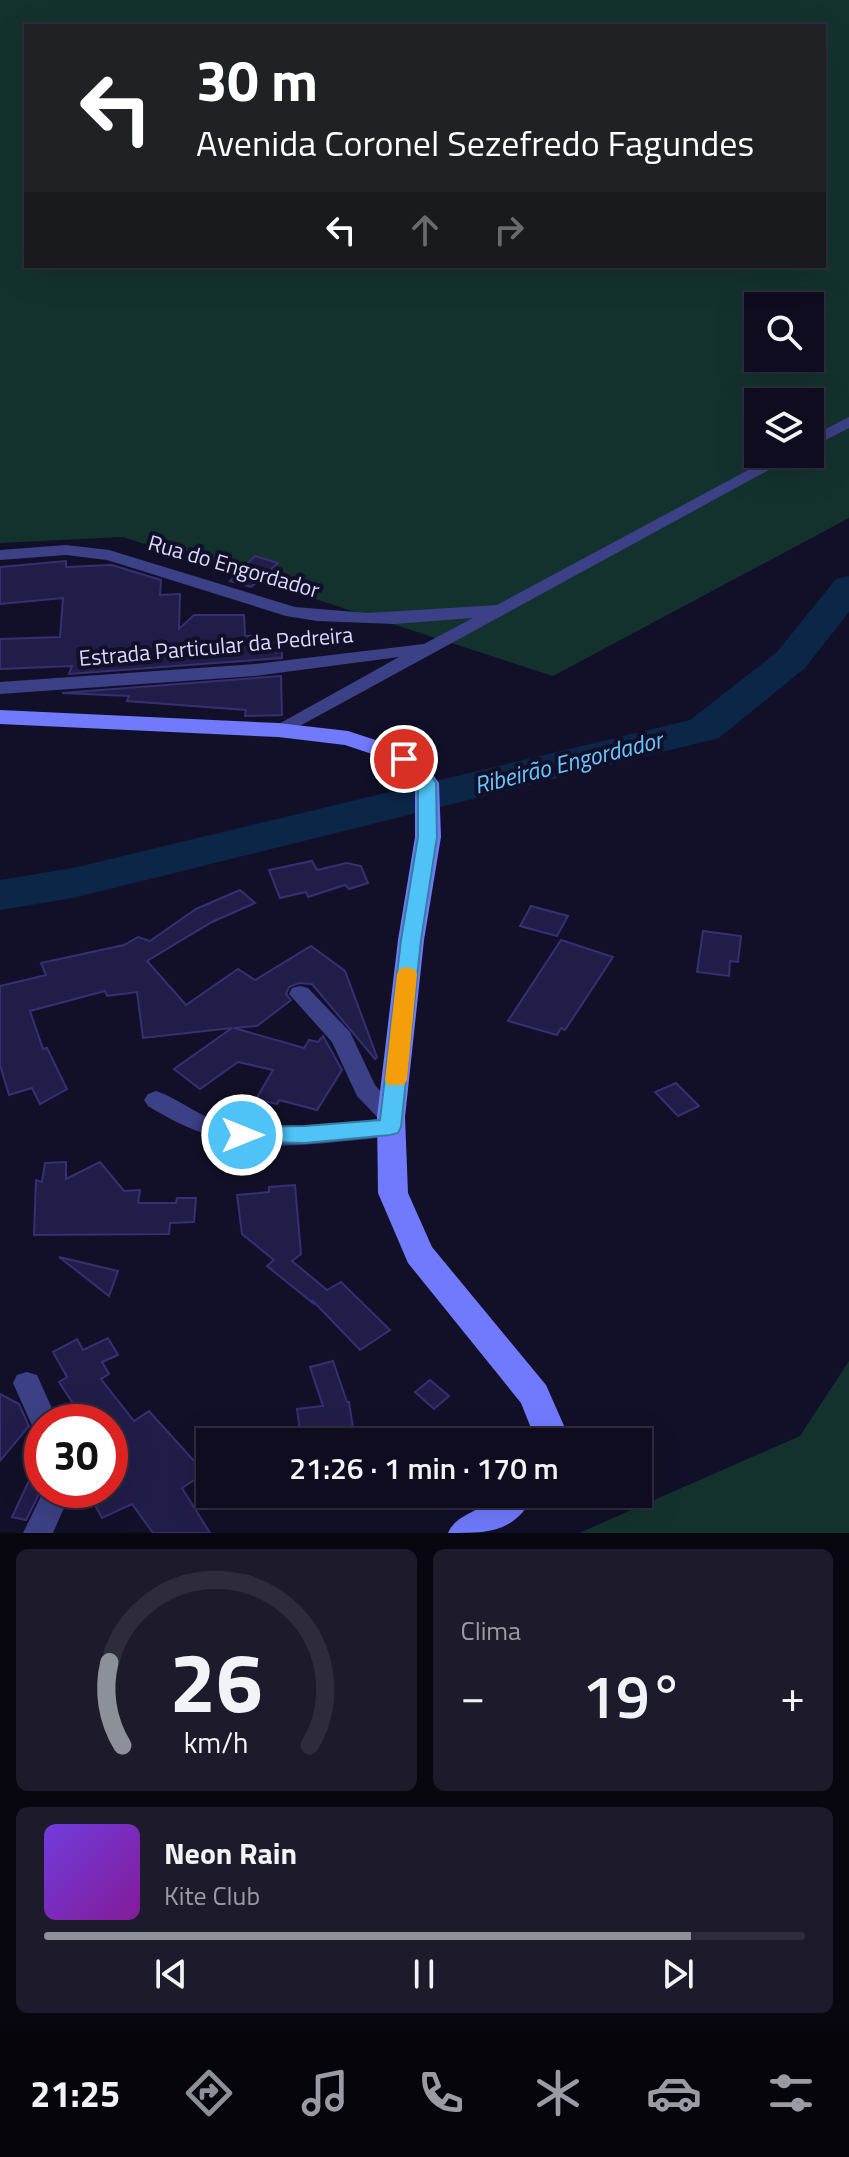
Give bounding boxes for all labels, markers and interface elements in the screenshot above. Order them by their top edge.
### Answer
text: 30 m [196,38,318,123]
icon: left [64,56,168,160]
text: Avenida Coronel Sezefredo Fagundes [196,115,754,170]
icon: left [319,208,363,252]
icon: ahead [403,208,447,252]
icon: right [487,208,531,252]
map controls [744,292,824,468]
button: search [744,292,824,372]
button: layers [744,388,824,468]
street label: Rua do Engordador [144,525,324,607]
street label: Estrada Particular da Pedreira [77,617,355,675]
water label: Ribeirão Engordador [470,720,669,803]
pin [370,725,438,793]
icon: arrive [382,737,426,781]
position arrow [200,1093,284,1177]
speed limit sign: 30 [24,1404,128,1508]
text: 21:26 · 1 min · 170 m [289,1445,559,1491]
text: Clima [461,1611,521,1650]
text: 26 [170,1618,263,1744]
text: 19° [582,1650,683,1741]
text: − [461,1662,485,1729]
text: + [780,1662,805,1729]
text: km/h [184,1721,249,1764]
text: Neon Rain [164,1830,297,1876]
text: Kite Club [164,1876,260,1915]
icon: previous [149,1952,193,1996]
icon: pause [402,1952,446,1996]
icon: next [656,1952,700,1996]
icon: directions [181,2065,237,2121]
icon: music [297,2065,353,2121]
icon: phone [413,2065,469,2121]
icon: climate [530,2065,586,2121]
icon: car [646,2065,702,2121]
icon: filters [763,2065,819,2121]
text: 21:25 [30,2066,120,2121]

